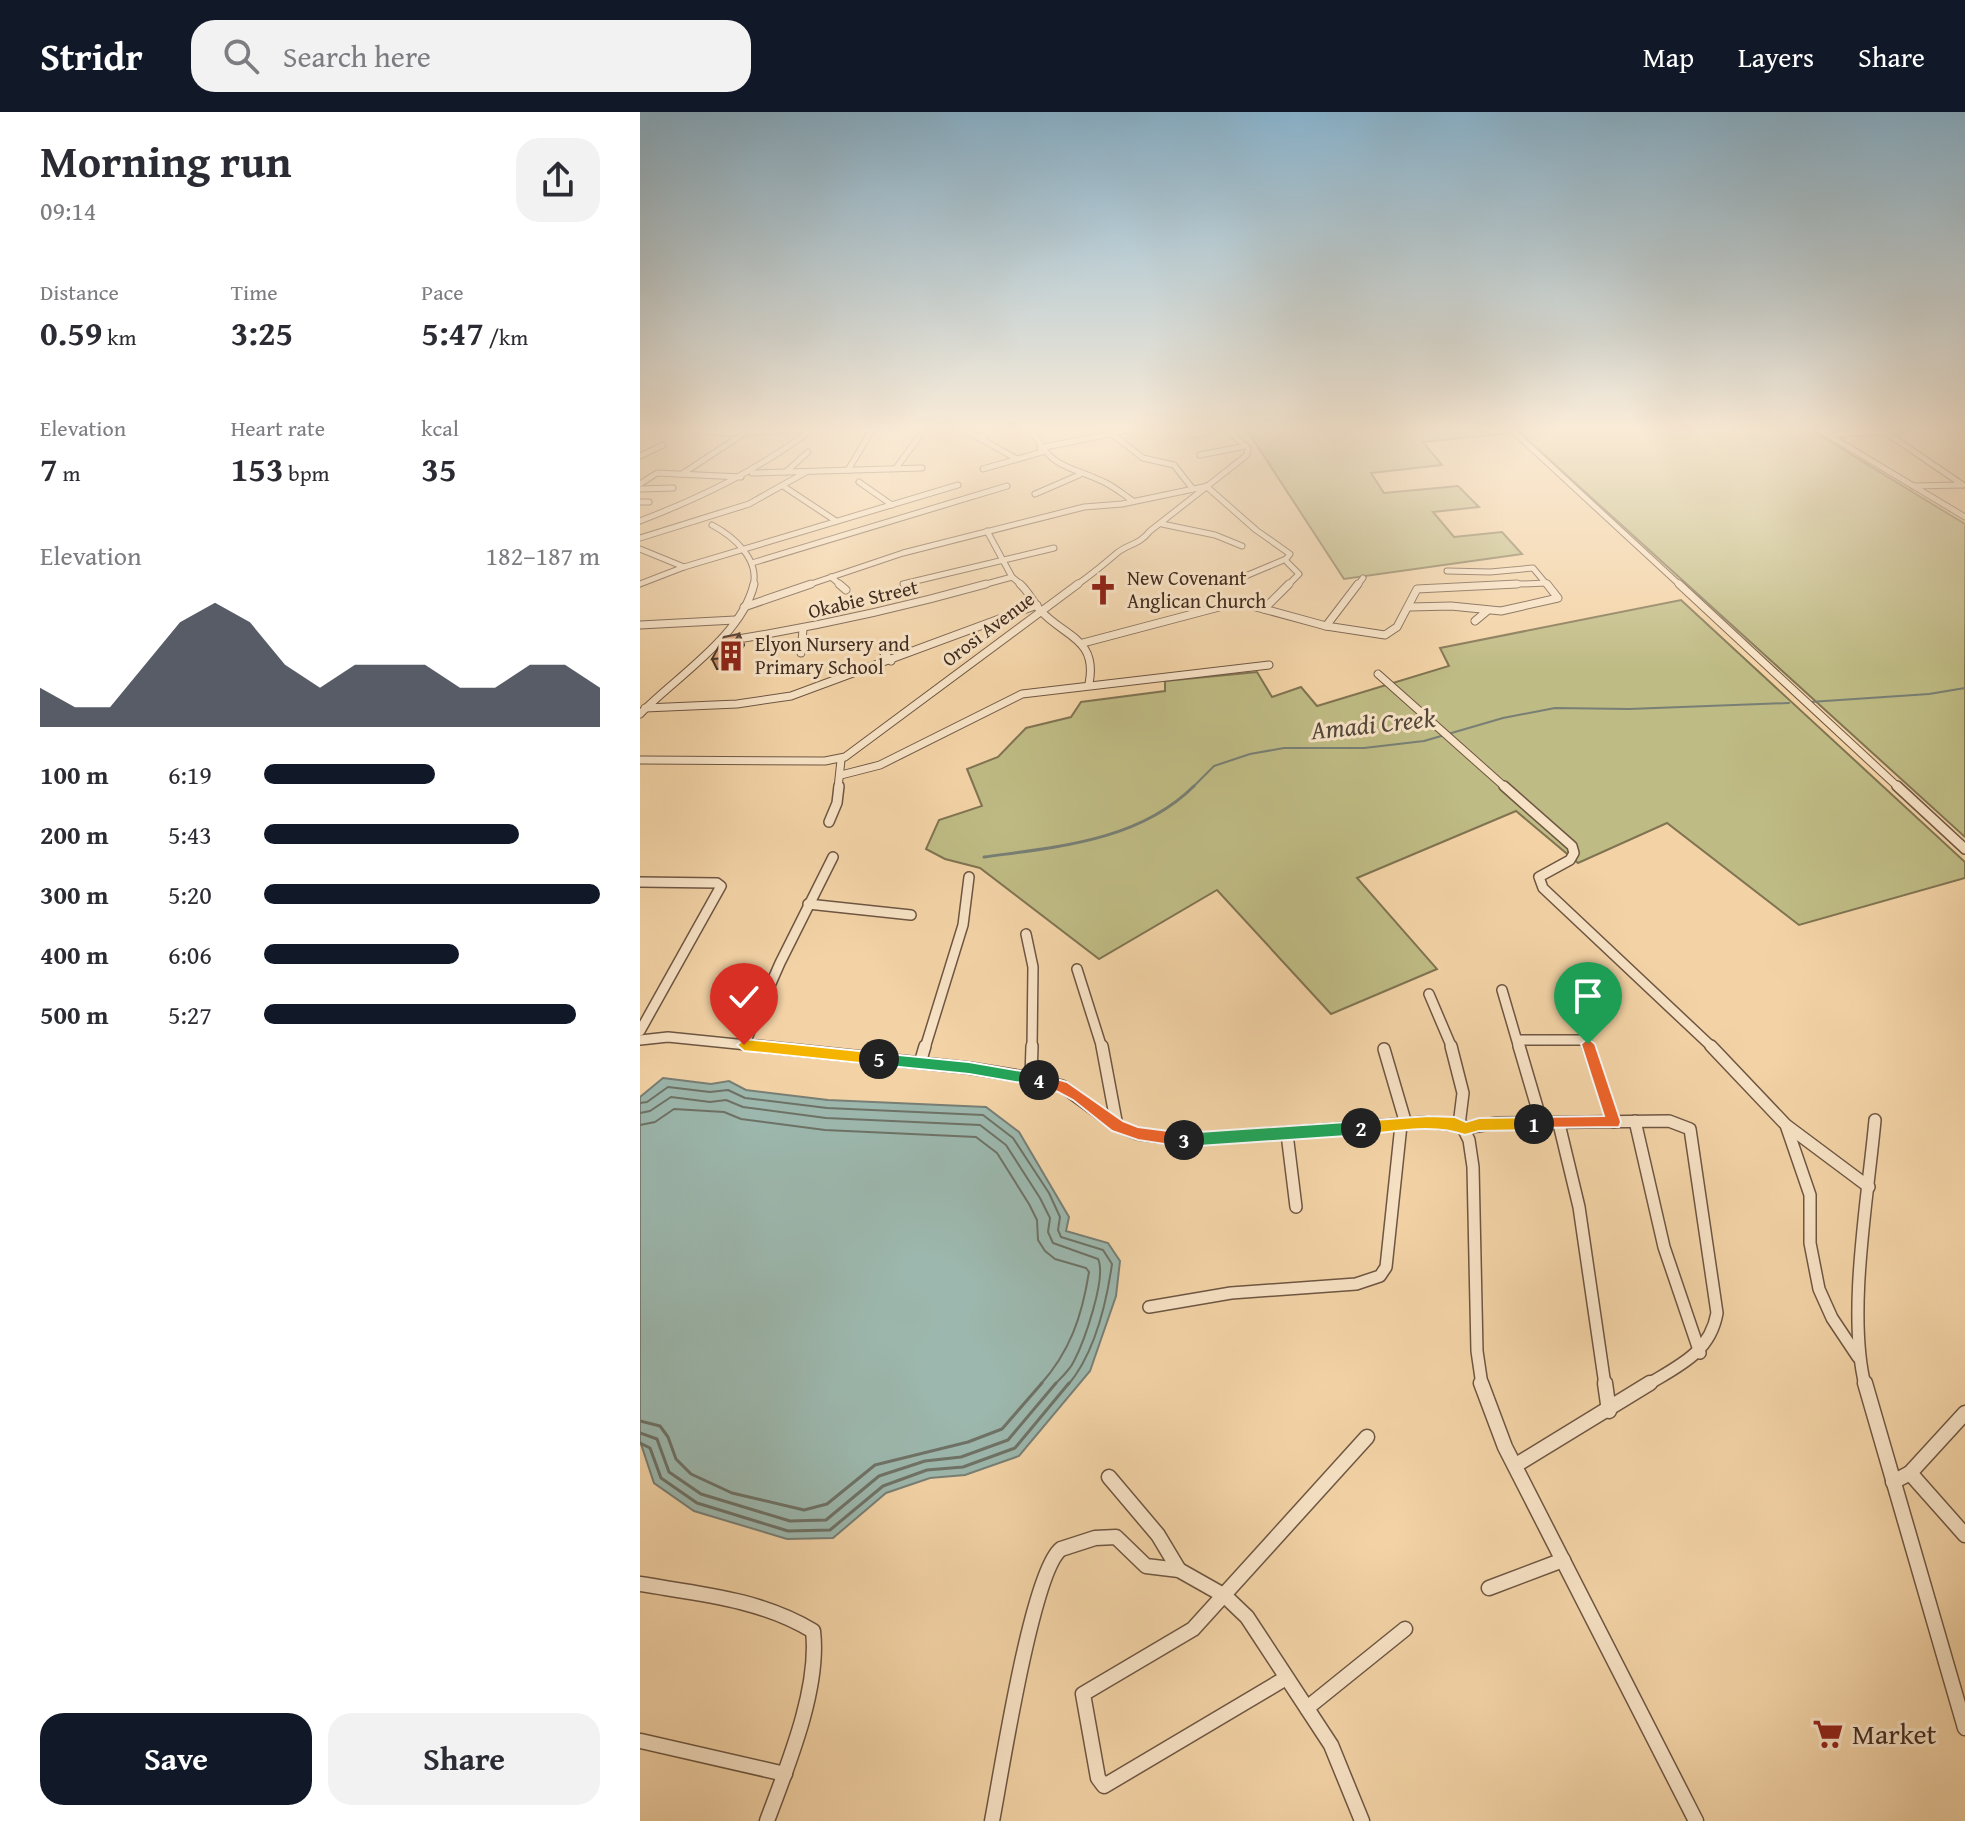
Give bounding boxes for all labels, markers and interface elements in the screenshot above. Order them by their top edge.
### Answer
search box [191,20,751,92]
text: Stridr [40,28,143,84]
icon: search [219,34,263,78]
text: Search here [283,34,431,78]
text: Map [1643,36,1694,77]
text: Layers [1738,36,1814,77]
text: Share [1858,36,1925,77]
text: Morning run [40,129,291,193]
button: share [516,138,600,222]
text: 09:14 [40,191,96,230]
text: Distance [40,276,119,308]
text: Time [231,276,277,308]
text: Pace [421,276,464,308]
text: 0.59 [40,308,102,357]
text: 3:25 [231,308,293,357]
text: 5:47 [421,308,484,357]
text: km [102,321,136,353]
text: /km [484,321,528,353]
text: Elevation [40,412,126,444]
text: Heart rate [231,412,325,444]
text: kcal [421,412,459,444]
text: 7 [40,444,58,493]
text: 153 [231,444,284,493]
text: 35 [421,444,457,493]
text: m [58,457,80,489]
text: bpm [284,457,330,489]
text: Elevation [40,536,142,575]
text: 182–187 m [486,536,600,575]
place label: New Covenant Anglican Church [1127,563,1266,615]
street label: Okabie Street [805,572,921,625]
church icon: New Covenant Anglican Church [1086,573,1120,607]
street label: Orosi Avenue [935,584,1040,673]
place label: Elyon Nursery and Primary School [755,629,910,681]
building icon: Elyon Nursery and Primary School [714,639,748,673]
water label: Amadi Creek [1308,698,1437,750]
text: 100 m [40,755,108,794]
text: 6:19 [168,755,212,794]
text: 200 m [40,815,108,854]
text: 5:43 [168,815,212,854]
text: 300 m [40,875,108,914]
text: 5:20 [168,875,212,914]
text: 400 m [40,935,108,974]
text: 6:06 [168,935,212,974]
pin [1554,962,1622,1044]
pin [710,963,778,1045]
icon: arrive [1566,974,1610,1018]
icon: check [722,975,766,1019]
text: 500 m [40,995,108,1034]
text: 5:27 [168,995,212,1034]
pin: 5 [859,1039,899,1079]
text: 5 [873,1043,885,1075]
pin: 4 [1019,1060,1059,1100]
text: 4 [1033,1064,1045,1096]
pin: 1 [1514,1104,1554,1144]
pin: 2 [1341,1108,1381,1148]
text: 1 [1528,1108,1540,1140]
text: 2 [1355,1112,1367,1144]
pin: 3 [1164,1120,1204,1160]
text: 3 [1178,1124,1190,1156]
button: Save [40,1713,312,1805]
button: Share [328,1713,600,1805]
place label: Market [1852,1713,1937,1754]
supermarket icon: Market [1811,1717,1845,1751]

